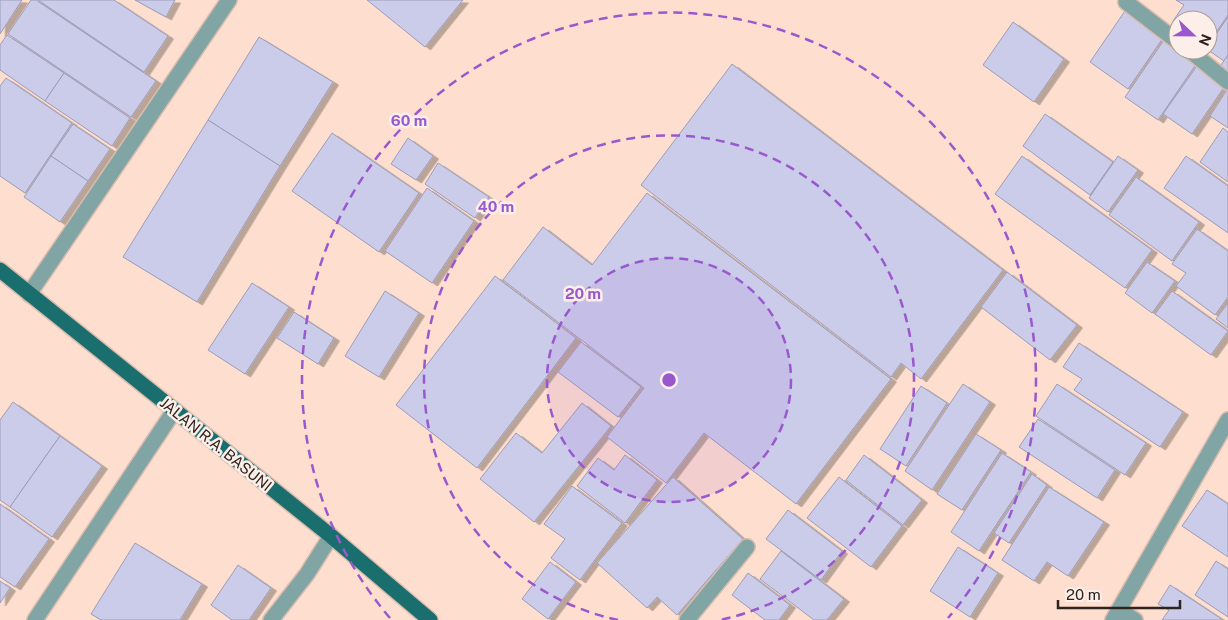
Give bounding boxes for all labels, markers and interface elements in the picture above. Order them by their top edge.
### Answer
north arrow [1168,10,1218,60]
text: N [1196,32,1215,48]
text: 60 m [391,112,427,129]
text: 40 m [478,198,514,215]
text: 20 m [565,285,601,302]
centre of rings [660,371,678,389]
street label: JALAN R.A. BASUNI [157,394,275,494]
scale bar [1058,578,1180,610]
text: 20 m [1066,586,1101,603]

